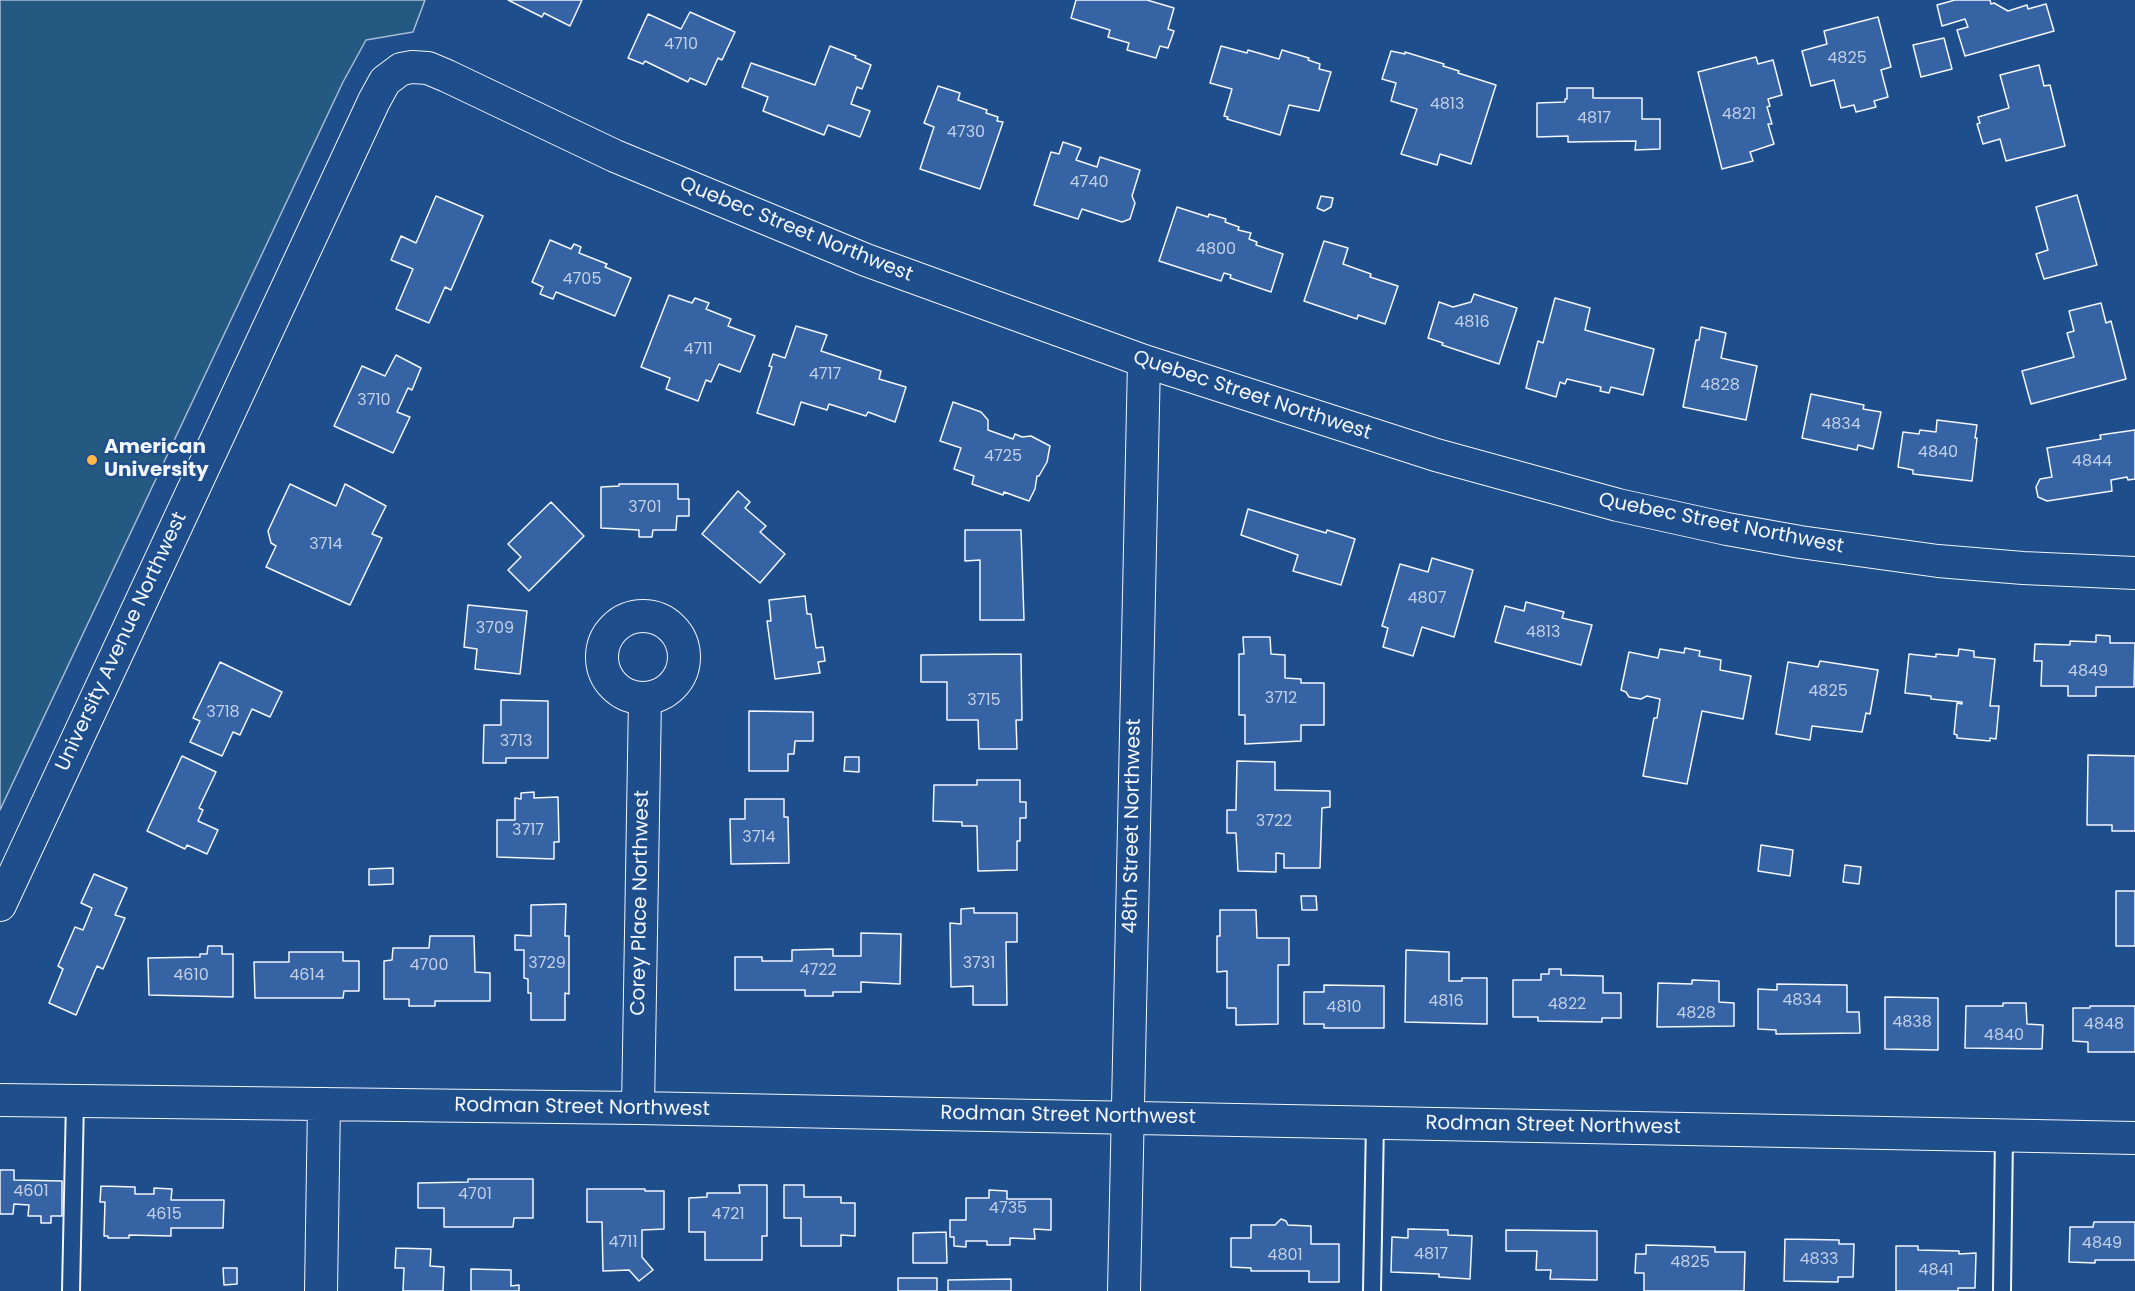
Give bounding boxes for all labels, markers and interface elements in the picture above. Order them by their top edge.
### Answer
house number: 4710 [664,35,698,55]
house number: 4825 [1827,49,1867,69]
house number: 4813 [1430,95,1464,115]
house number: 4821 [1722,105,1756,125]
house number: 4817 [1577,109,1611,129]
house number: 4730 [947,123,985,143]
street label: Quebec Street Northwest [676,172,916,288]
house number: 4740 [1070,173,1108,193]
house number: 4800 [1196,240,1236,260]
house number: 4705 [563,270,601,290]
house number: 4816 [1454,313,1490,333]
house number: 4711 [683,340,713,360]
street label: Quebec Street Northwest [1130,346,1374,446]
house number: 4717 [809,365,841,385]
house number: 4828 [1700,376,1740,396]
house number: 3710 [357,391,391,411]
house number: 4834 [1821,415,1861,435]
place label: American University [104,436,209,483]
house number: 4840 [1918,443,1958,463]
house number: 4725 [984,447,1022,467]
house number: 4844 [2072,452,2112,472]
marker: American University [85,453,99,467]
street label: Quebec Street Northwest [1596,488,1846,560]
house number: 3701 [628,498,662,518]
street label: University Avenue Northwest [51,509,193,775]
house number: 3714 [309,535,343,555]
house number: 4807 [1408,589,1446,609]
house number: 3709 [476,619,514,639]
house number: 4813 [1526,623,1560,643]
house number: 4849 [2068,662,2108,682]
house number: 4825 [1808,682,1848,702]
house number: 3712 [1265,689,1297,709]
house number: 3715 [967,691,1001,711]
house number: 3718 [206,703,240,723]
street label: 48th Street Northwest [1119,718,1147,934]
house number: 3713 [500,732,532,752]
street label: Corey Place Northwest [627,790,655,1016]
house number: 3722 [1256,812,1292,832]
house number: 3717 [512,821,544,841]
house number: 3714 [742,828,776,848]
house number: 3729 [528,954,566,974]
house number: 3731 [963,954,995,974]
house number: 4700 [410,956,448,976]
house number: 4722 [799,961,837,981]
house number: 4610 [173,966,209,986]
house number: 4614 [289,966,325,986]
house number: 4834 [1782,991,1822,1011]
house number: 4816 [1428,992,1464,1012]
house number: 4822 [1548,995,1586,1015]
house number: 4810 [1326,998,1362,1018]
house number: 4828 [1676,1004,1716,1024]
house number: 4838 [1892,1013,1932,1033]
house number: 4848 [2084,1015,2124,1035]
house number: 4840 [1984,1026,2024,1046]
street label: Rodman Street Northwest [454,1094,710,1122]
street label: Rodman Street Northwest [940,1102,1196,1130]
street label: Rodman Street Northwest [1425,1112,1681,1140]
house number: 4601 [13,1182,49,1202]
house number: 4701 [458,1185,492,1205]
house number: 4735 [989,1199,1027,1219]
house number: 4615 [146,1205,182,1225]
house number: 4721 [711,1205,745,1225]
house number: 4711 [608,1233,638,1253]
house number: 4849 [2082,1234,2122,1254]
house number: 4817 [1414,1245,1448,1265]
house number: 4801 [1267,1246,1303,1266]
house number: 4833 [1799,1250,1839,1270]
house number: 4825 [1670,1253,1710,1273]
house number: 4841 [1918,1261,1954,1281]

